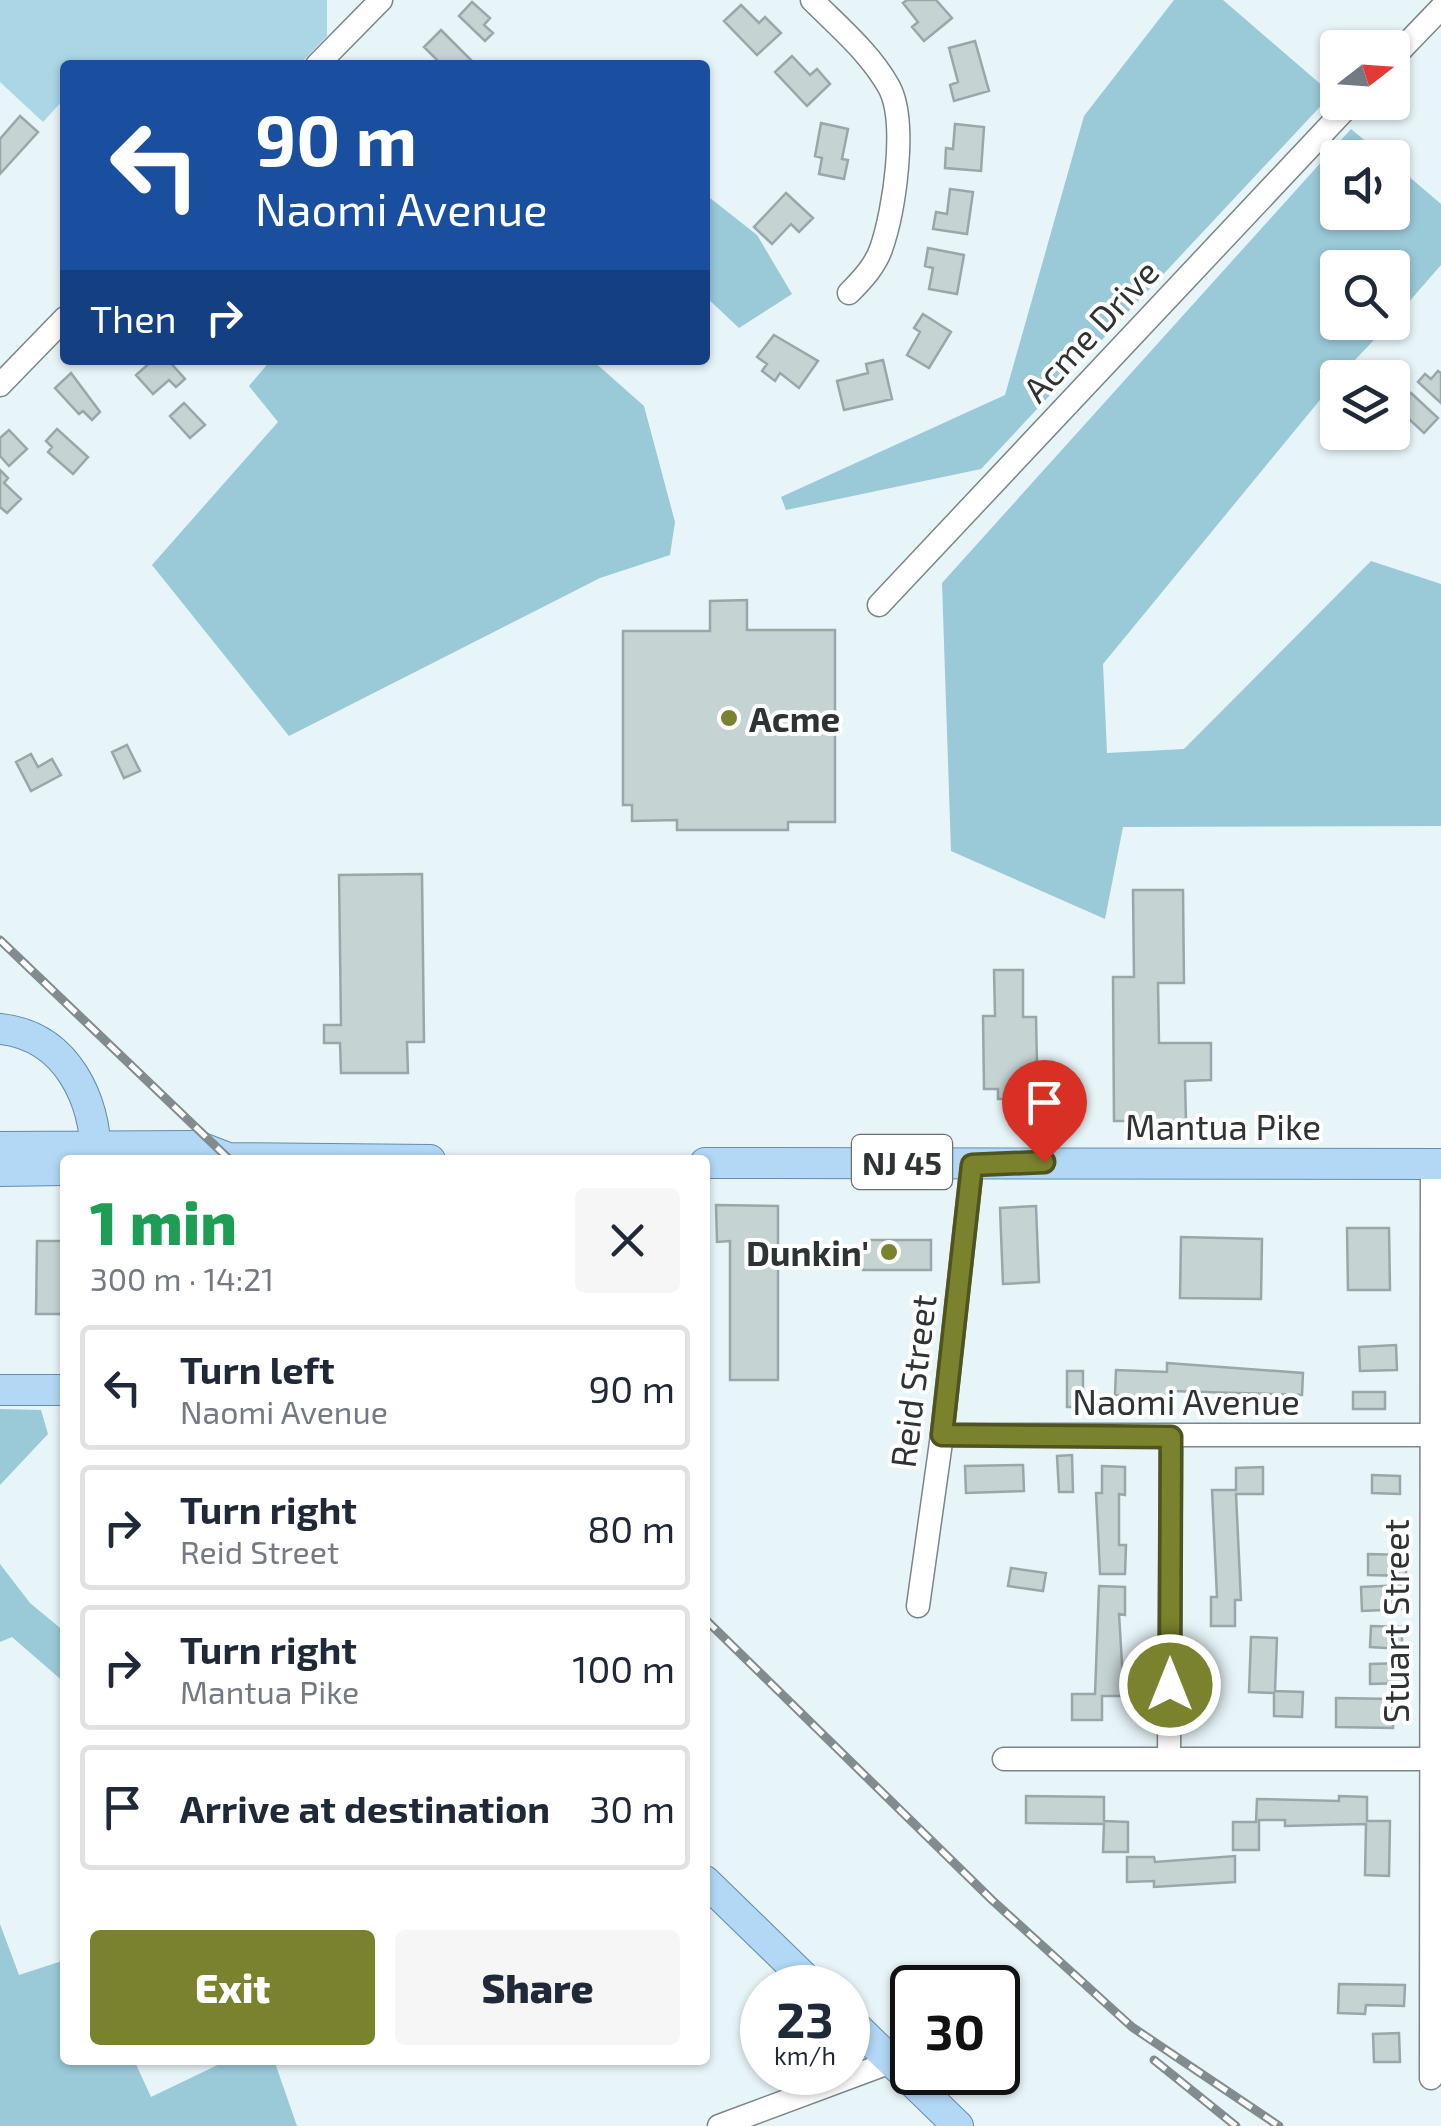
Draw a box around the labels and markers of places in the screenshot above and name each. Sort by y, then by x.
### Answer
place label: Acme [749,697,840,739]
marker: Acme [718,707,740,729]
pin [1002,1060,1087,1163]
place label: Dunkin' [746,1231,869,1273]
marker: Dunkin' [878,1241,900,1263]

